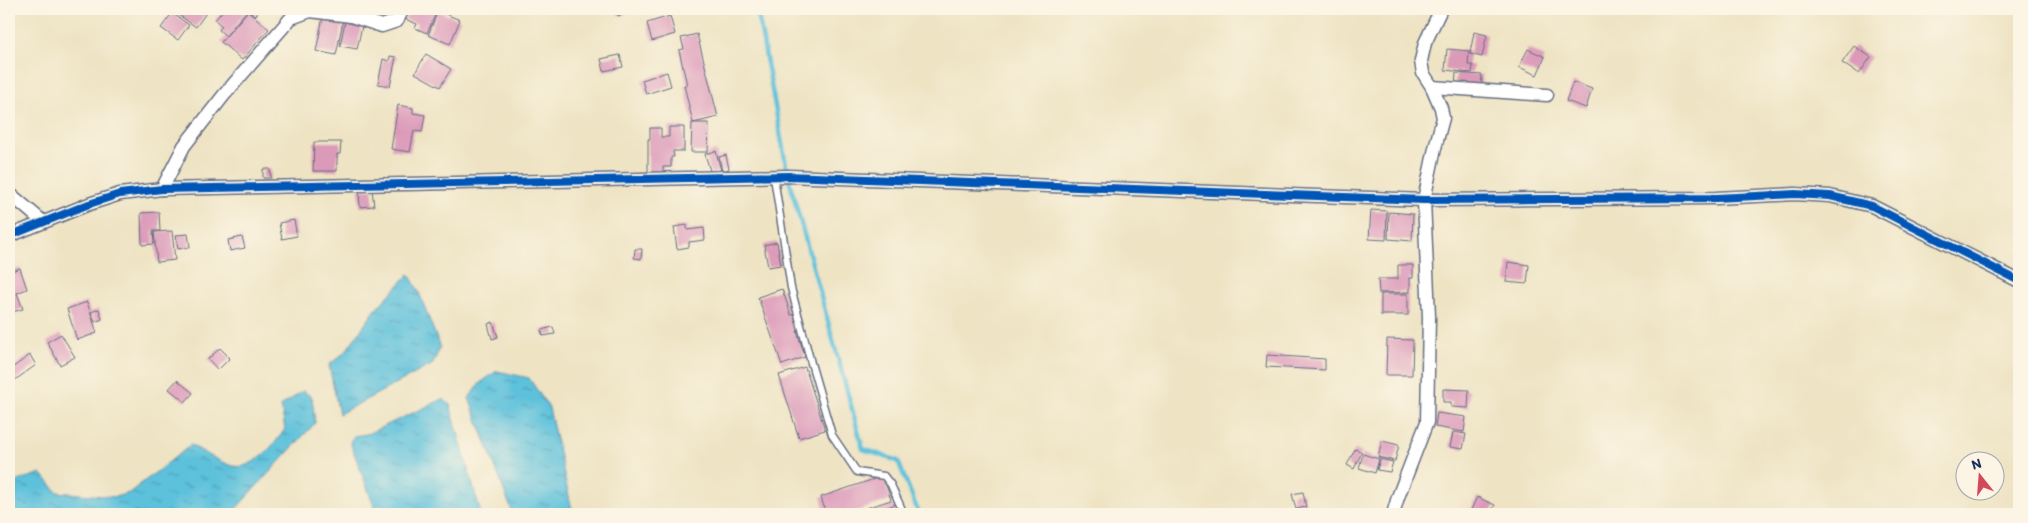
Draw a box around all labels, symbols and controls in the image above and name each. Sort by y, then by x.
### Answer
north arrow [1956,450,2006,500]
text: N [1969,455,1983,474]

